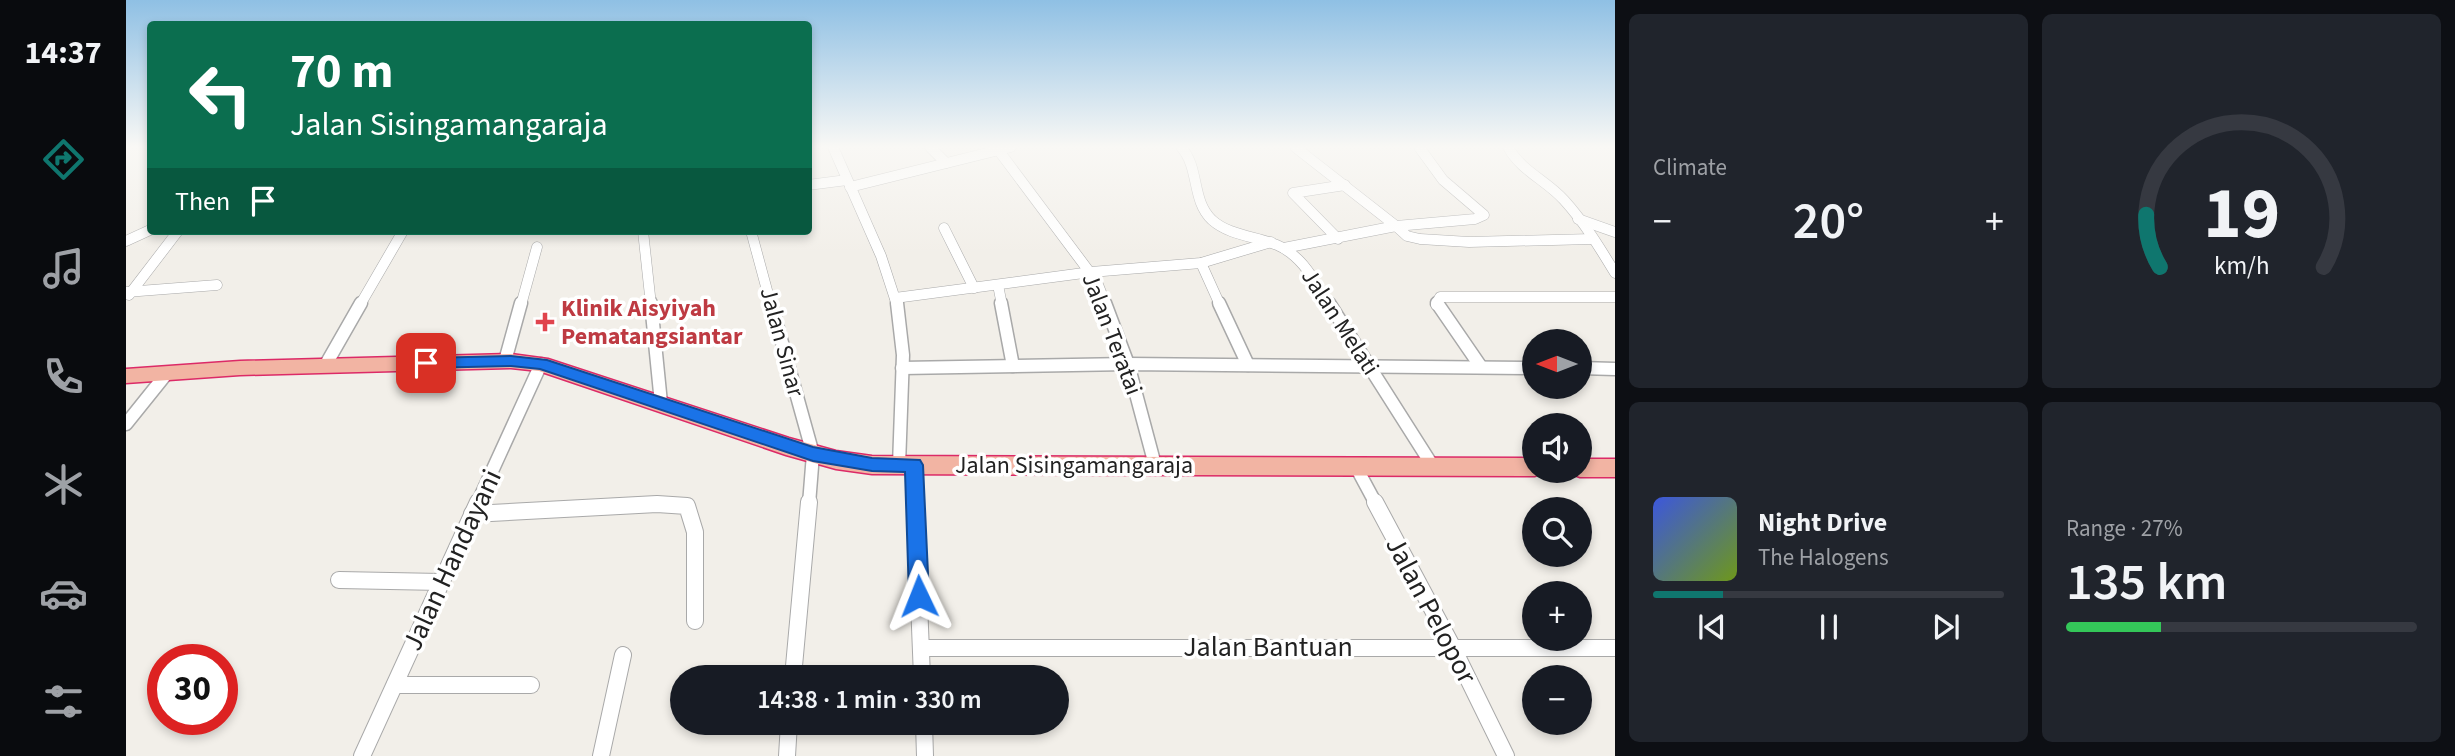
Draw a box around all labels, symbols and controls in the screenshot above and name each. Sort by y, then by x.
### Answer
text: 14:37 [24,30,102,76]
text: 70 m [290,37,394,107]
icon: left [175,49,266,140]
text: Jalan Sisingamangaraja [290,102,608,148]
icon: directions [39,135,88,184]
text: Climate [1653,151,1727,184]
text: 19 [2203,162,2280,266]
icon: arrive [244,182,282,220]
text: Then [175,183,230,220]
text: 20° [1793,185,1864,259]
text: − [1653,195,1672,249]
text: + [1985,195,2004,249]
icon: music [39,244,88,293]
text: km/h [2214,248,2269,284]
street label: Jalan Melati [1292,262,1388,382]
street label: Jalan Teratai [1073,268,1151,400]
street label: Jalan Sinar [751,283,814,401]
place label: Klinik Aisyiyah Pematangsiantar [561,291,743,354]
marker: Klinik Aisyiyah Pematangsiantar [535,312,555,332]
north arrow [1522,329,1592,399]
map controls [1522,329,1592,735]
pin [396,333,456,393]
icon: arrive [407,344,445,382]
icon: phone [39,352,88,401]
button: sound [1522,413,1592,483]
street label: Jalan Sisingamangaraja [955,448,1193,483]
icon: climate [39,460,88,509]
street label: Jalan Handayani [392,463,512,657]
button: search [1522,497,1592,567]
text: Night Drive [1758,504,1887,541]
text: Range · 27% [2066,512,2183,545]
street label: Jalan Pelopor [1375,529,1487,691]
text: The Halogens [1758,541,1889,574]
text: 135 km [2066,546,2227,620]
position arrow [882,559,956,633]
icon: car [39,569,88,618]
button: + [1522,581,1592,651]
icon: previous [1693,608,1731,646]
icon: pause [1810,608,1848,646]
icon: next [1927,608,1965,646]
street label: Jalan Bantuan [1183,627,1353,667]
speed limit sign: 30 [147,644,238,735]
button: − [1522,665,1592,735]
icon: filters [39,677,88,726]
text: 14:38 · 1 min · 330 m [757,681,982,718]

